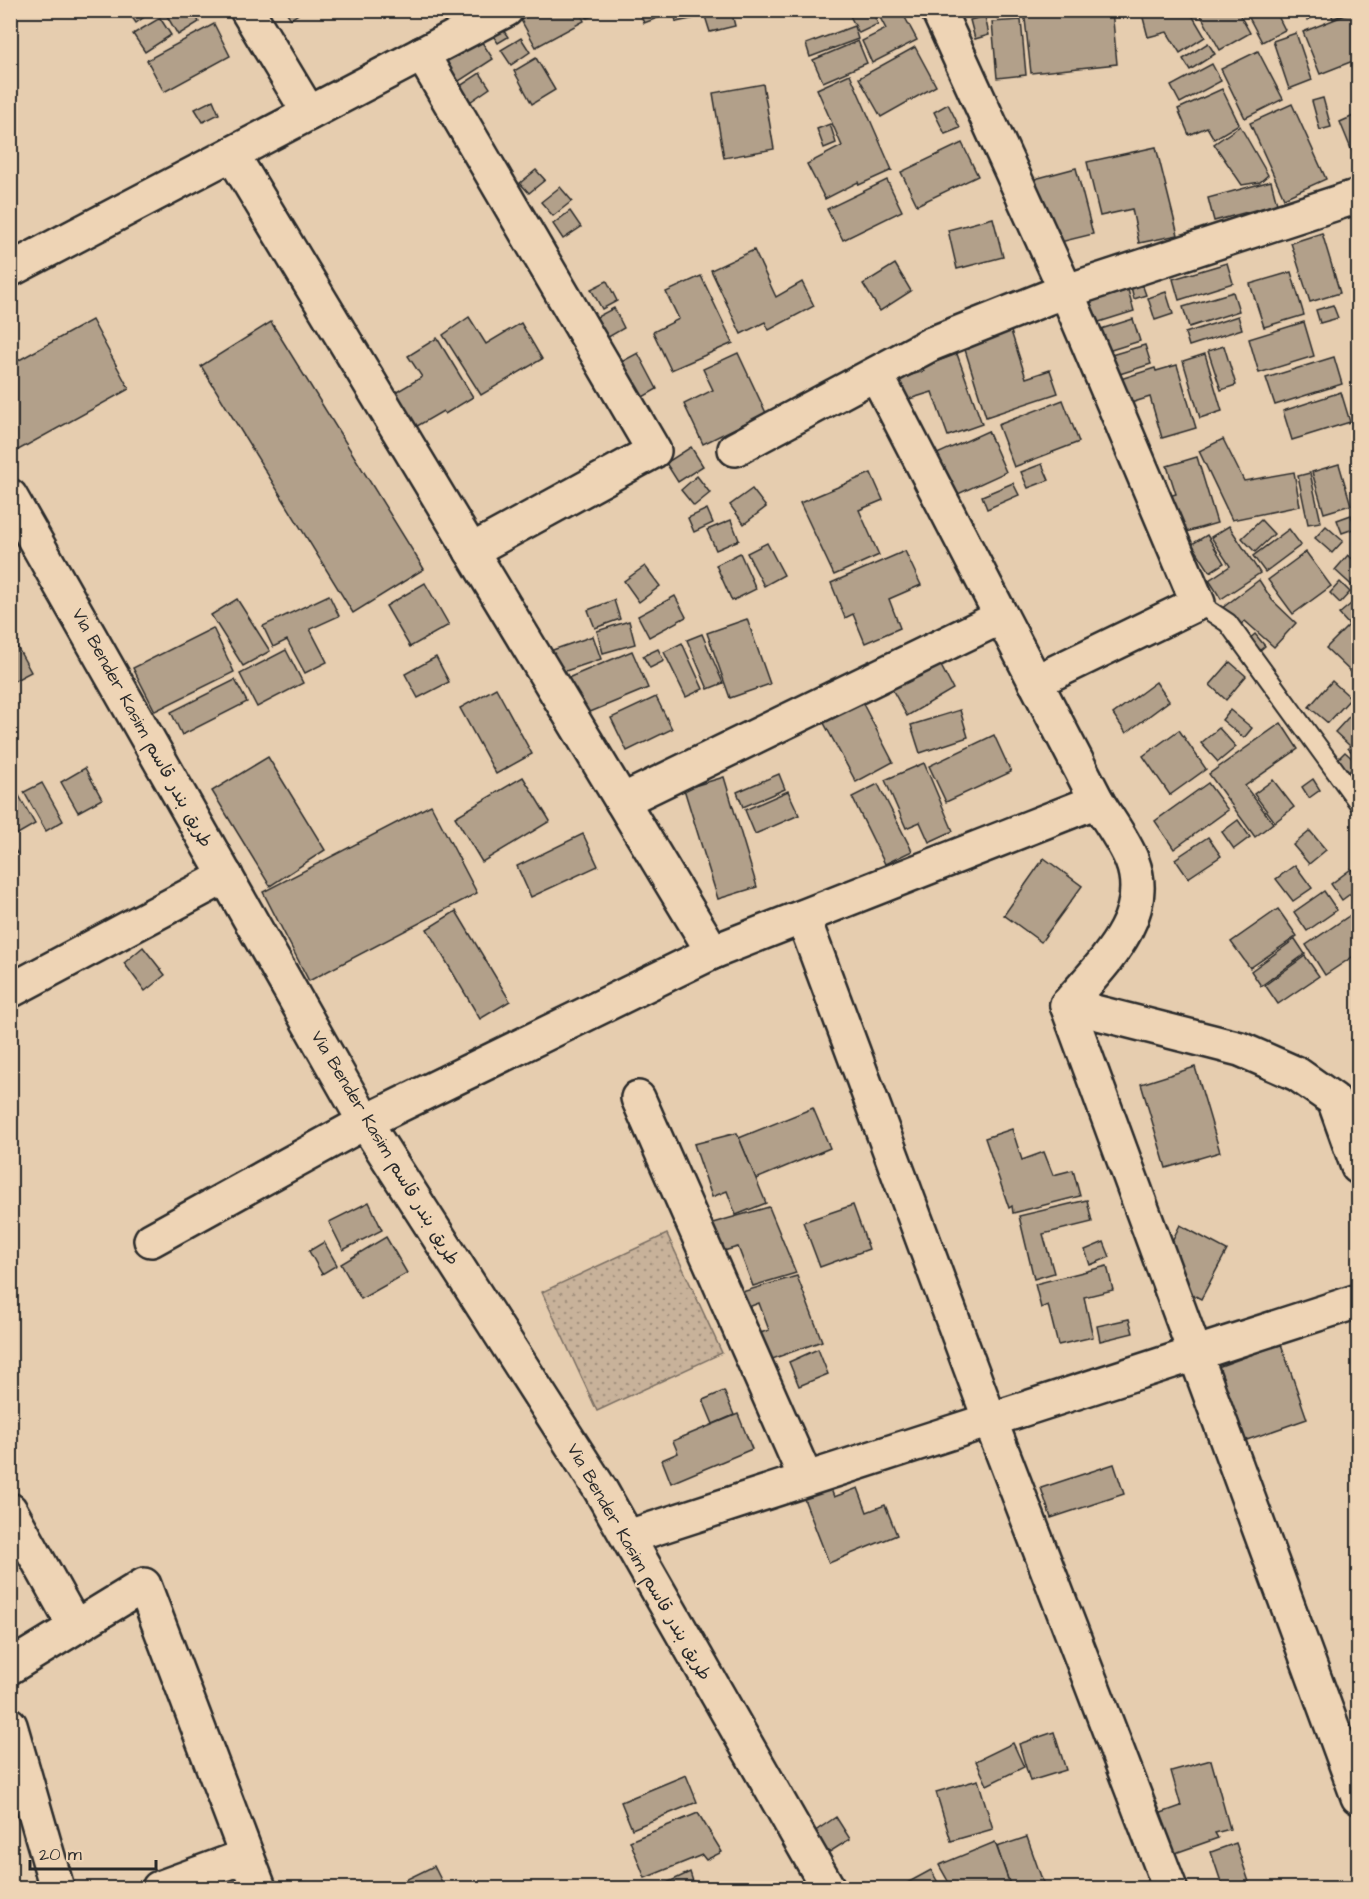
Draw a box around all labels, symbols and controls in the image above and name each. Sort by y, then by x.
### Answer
street label: Via Bender Kasim طريق بندر قاسم [65,604,218,853]
street label: Via Bender Kasim طريق بندر قاسم [304,1026,465,1271]
street label: Via Bender Kasim طريق بندر قاسم [560,1439,717,1686]
scale bar [30,1833,156,1871]
text: 20 m [39,1842,82,1867]

